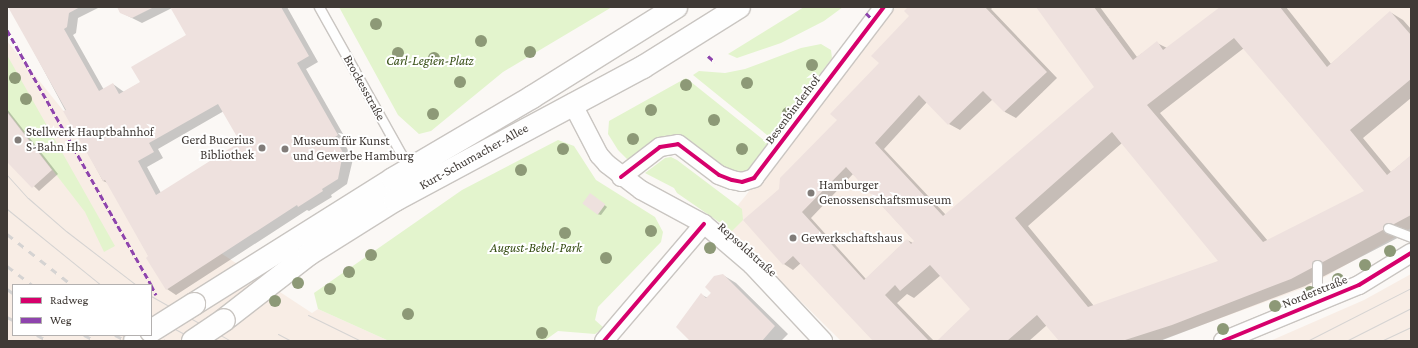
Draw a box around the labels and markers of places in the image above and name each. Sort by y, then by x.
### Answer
place label: Stellwerk Hauptbahnhof S-Bahn Hhs [26,125,154,156]
place label: Gerd Bucerius Bibliothek [181,133,254,164]
place label: Museum für Kunst und Gewerbe Hamburg [293,134,414,165]
marker: Stellwerk Hauptbahnhof S-Bahn Hhs [13,135,23,145]
marker: Gerd Bucerius Bibliothek [257,143,267,153]
marker: Museum für Kunst und Gewerbe Hamburg [280,144,290,154]
place label: Hamburger Genossenschaftsmuseum [819,178,951,209]
marker: Hamburger Genossenschaftsmuseum [806,188,816,198]
place label: Gewerkschaftshaus [801,230,902,246]
marker: Gewerkschaftshaus [788,233,798,243]

